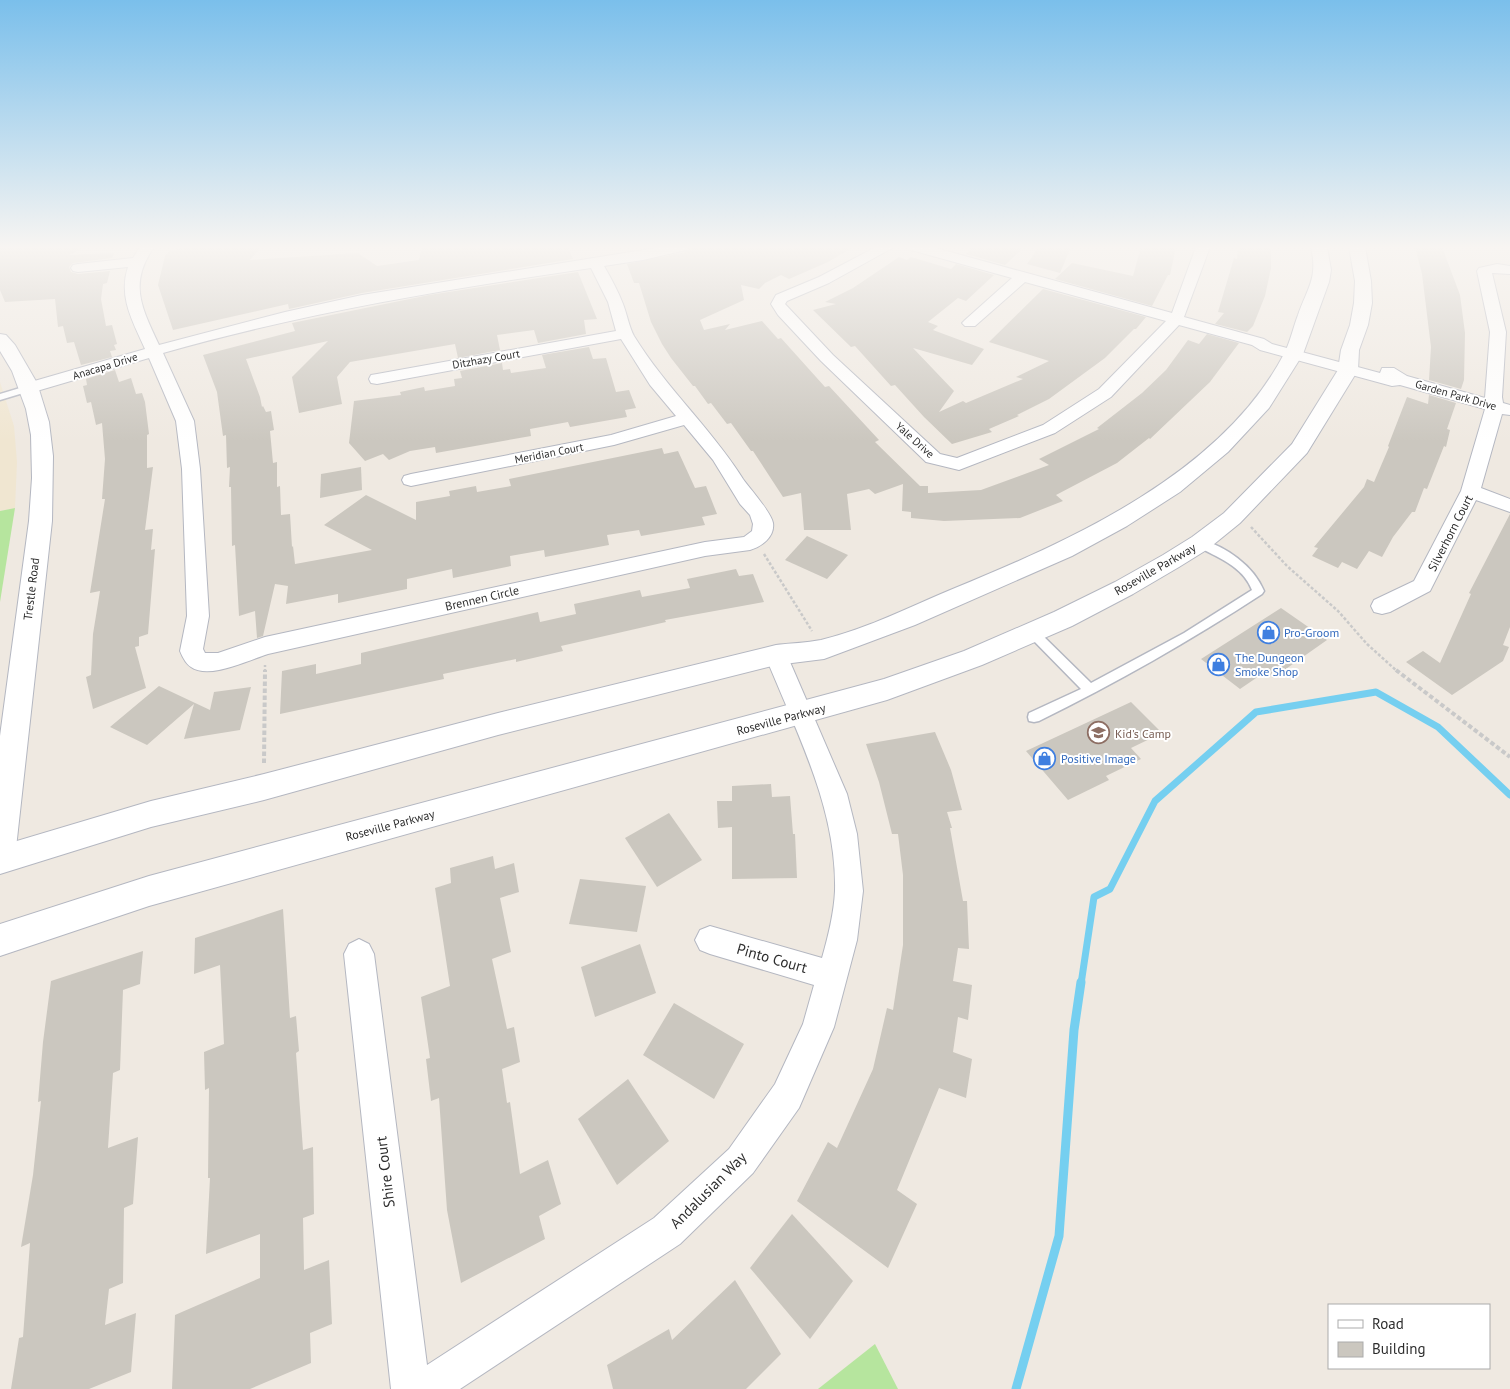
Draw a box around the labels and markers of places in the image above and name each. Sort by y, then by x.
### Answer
shop icon: Pro-Groom [1256,620,1280,644]
place label: Pro-Groom [1284,625,1339,640]
place label: The Dungeon Smoke Shop [1235,650,1304,679]
shop icon: The Dungeon Smoke Shop [1207,652,1231,676]
school or university icon: Kid's Camp [1087,721,1111,745]
place label: Kid's Camp [1115,726,1171,741]
shop icon: Positive Image [1033,746,1057,770]
place label: Positive Image [1061,751,1136,766]

